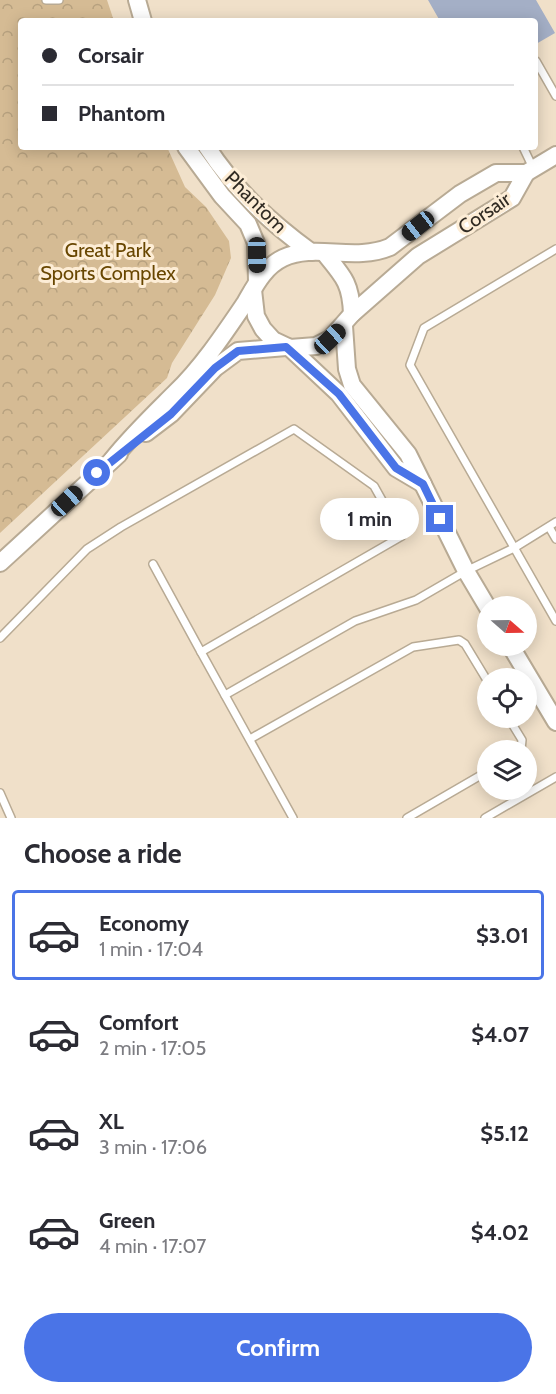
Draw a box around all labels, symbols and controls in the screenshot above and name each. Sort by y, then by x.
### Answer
text: Corsair [78,42,144,69]
text: Phantom [78,100,165,127]
street label: Phantom [220,166,292,238]
street label: Corsair [453,187,515,239]
car [398,208,438,244]
car [248,237,266,273]
park label: Great Park Sports Complex [40,238,176,285]
car [311,320,349,358]
route start [83,459,110,486]
car [48,482,86,520]
callout: 1 min [320,498,419,540]
route end [426,505,453,532]
text: 1 min [347,507,392,531]
north arrow [477,596,537,656]
map controls [477,596,537,800]
button: locate [477,668,537,728]
button: layers [477,740,537,800]
text: Choose a ride [24,837,182,870]
icon: car [27,908,81,962]
text: Economy [99,910,189,937]
text: $3.01 [476,922,529,949]
text: 1 min · 17:04 [99,937,203,961]
icon: car [27,1007,81,1061]
text: Comfort [99,1009,178,1036]
text: $4.07 [471,1021,529,1048]
text: 2 min · 17:05 [99,1036,206,1060]
icon: car [27,1106,81,1160]
text: XL [99,1108,124,1135]
text: $5.12 [480,1120,529,1147]
text: 3 min · 17:06 [99,1135,207,1159]
icon: car [27,1205,81,1259]
text: Green [99,1207,155,1234]
text: $4.02 [471,1219,529,1246]
text: 4 min · 17:07 [99,1234,206,1258]
button: Confirm [24,1313,532,1382]

